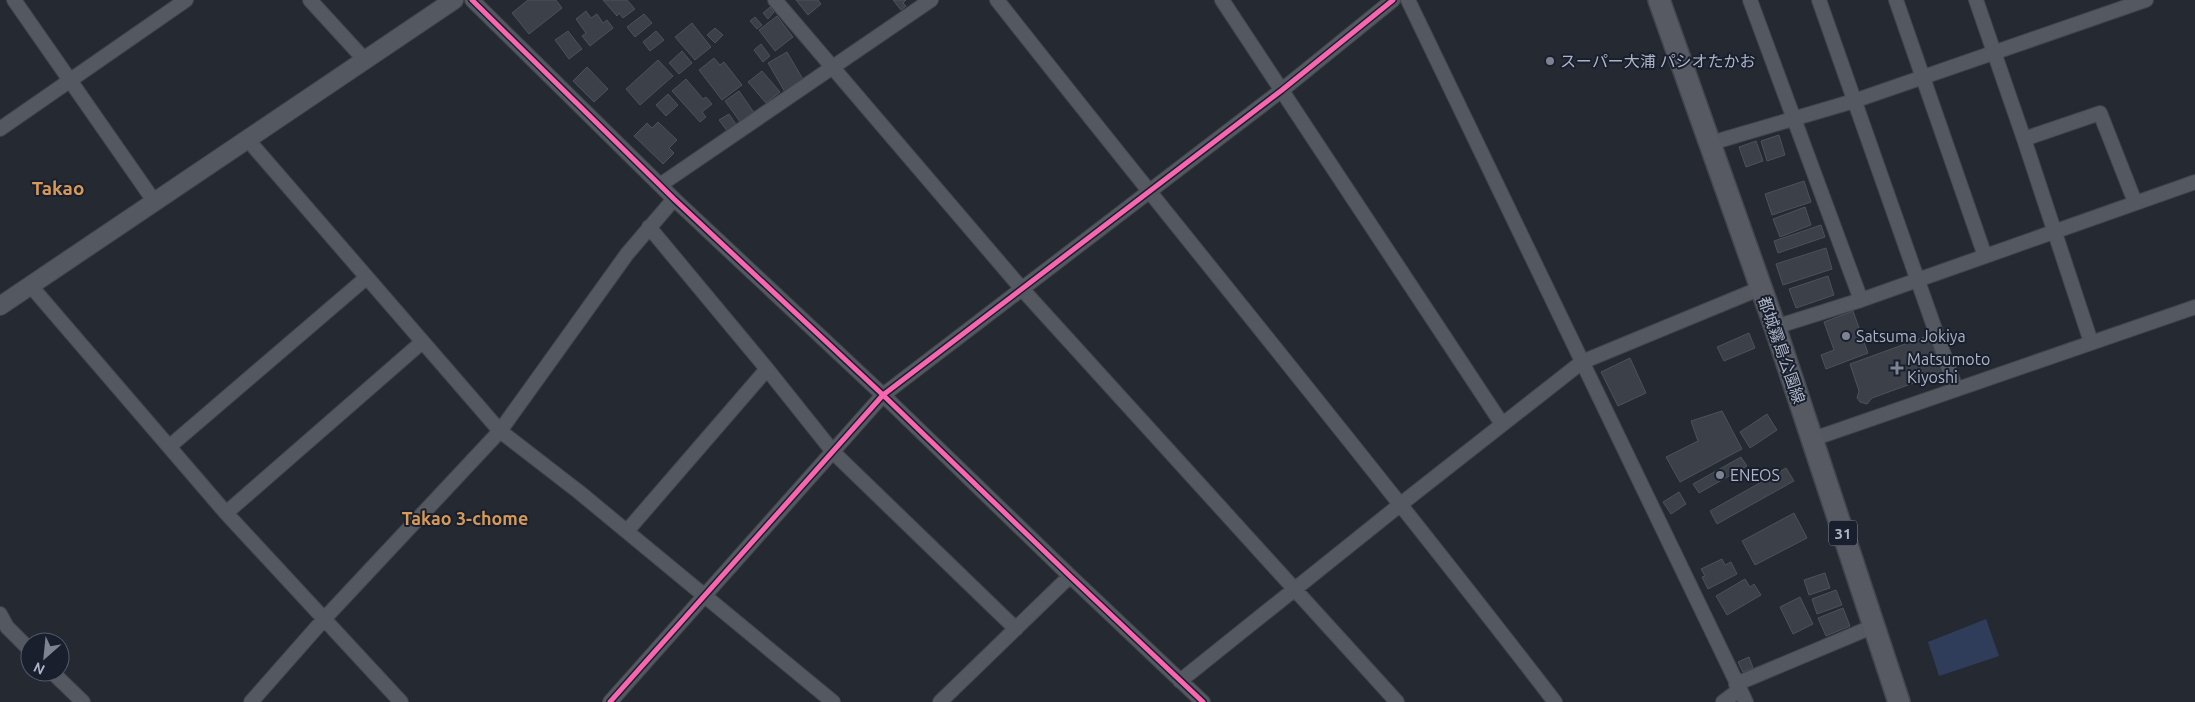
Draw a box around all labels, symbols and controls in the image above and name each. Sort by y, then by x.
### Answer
place label: スーパー大浦 パシオたかお [1560,52,1756,70]
marker: スーパー大浦 パシオたかお [1544,55,1556,67]
district label: Takao [32,177,84,199]
street label: 都城霧島公園線 [1755,294,1809,406]
place label: Satsuma Jokiya [1856,327,1966,345]
marker: Satsuma Jokiya [1840,330,1852,342]
place label: Matsumoto Kiyoshi [1907,350,1990,386]
marker: Matsumoto Kiyoshi [1891,362,1903,374]
place label: ENEOS [1730,466,1780,484]
marker: ENEOS [1714,469,1726,481]
district label: Takao 3-chome [402,508,528,528]
road number: 31 [1829,520,1857,546]
north arrow [20,632,70,682]
text: N [31,659,47,678]

